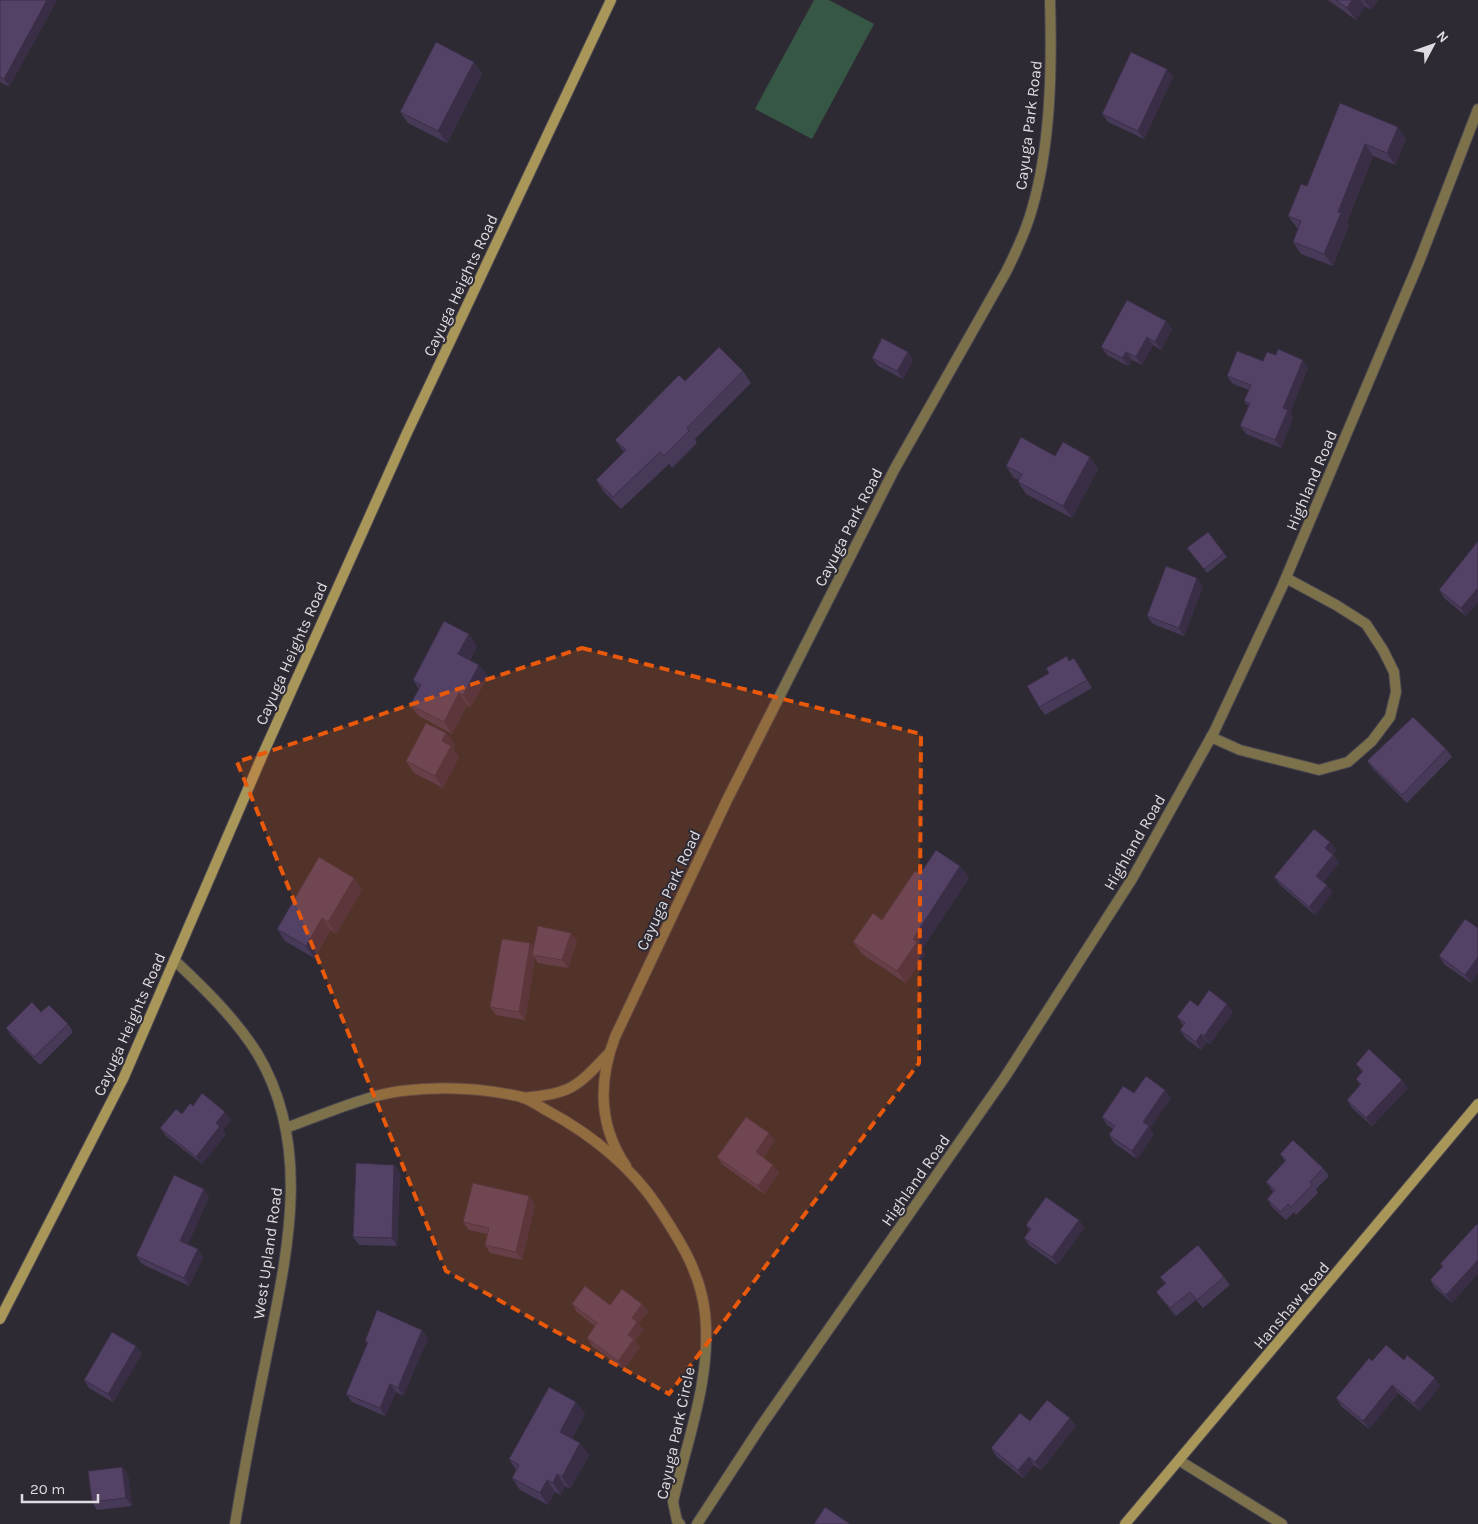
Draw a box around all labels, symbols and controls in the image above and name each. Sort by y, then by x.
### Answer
north arrow [1408,20,1458,70]
text: N [1433,27,1452,46]
street label: Cayuga Park Road [1011,59,1046,191]
street label: Cayuga Heights Road [419,211,502,359]
street label: Highland Road [1282,427,1341,533]
street label: Cayuga Park Road [810,465,887,590]
street label: Cayuga Heights Road [251,579,332,728]
street label: Highland Road [1099,791,1169,893]
street label: Cayuga Park Road [632,827,705,953]
street label: Cayuga Heights Road [89,950,170,1099]
street label: Highland Road [877,1131,954,1230]
street label: West Upland Road [249,1186,286,1320]
street label: Hanshaw Road [1249,1258,1333,1353]
street label: Cayuga Park Circle [652,1365,699,1501]
scale bar [22,1472,99,1504]
text: 20 m [30,1480,65,1498]

